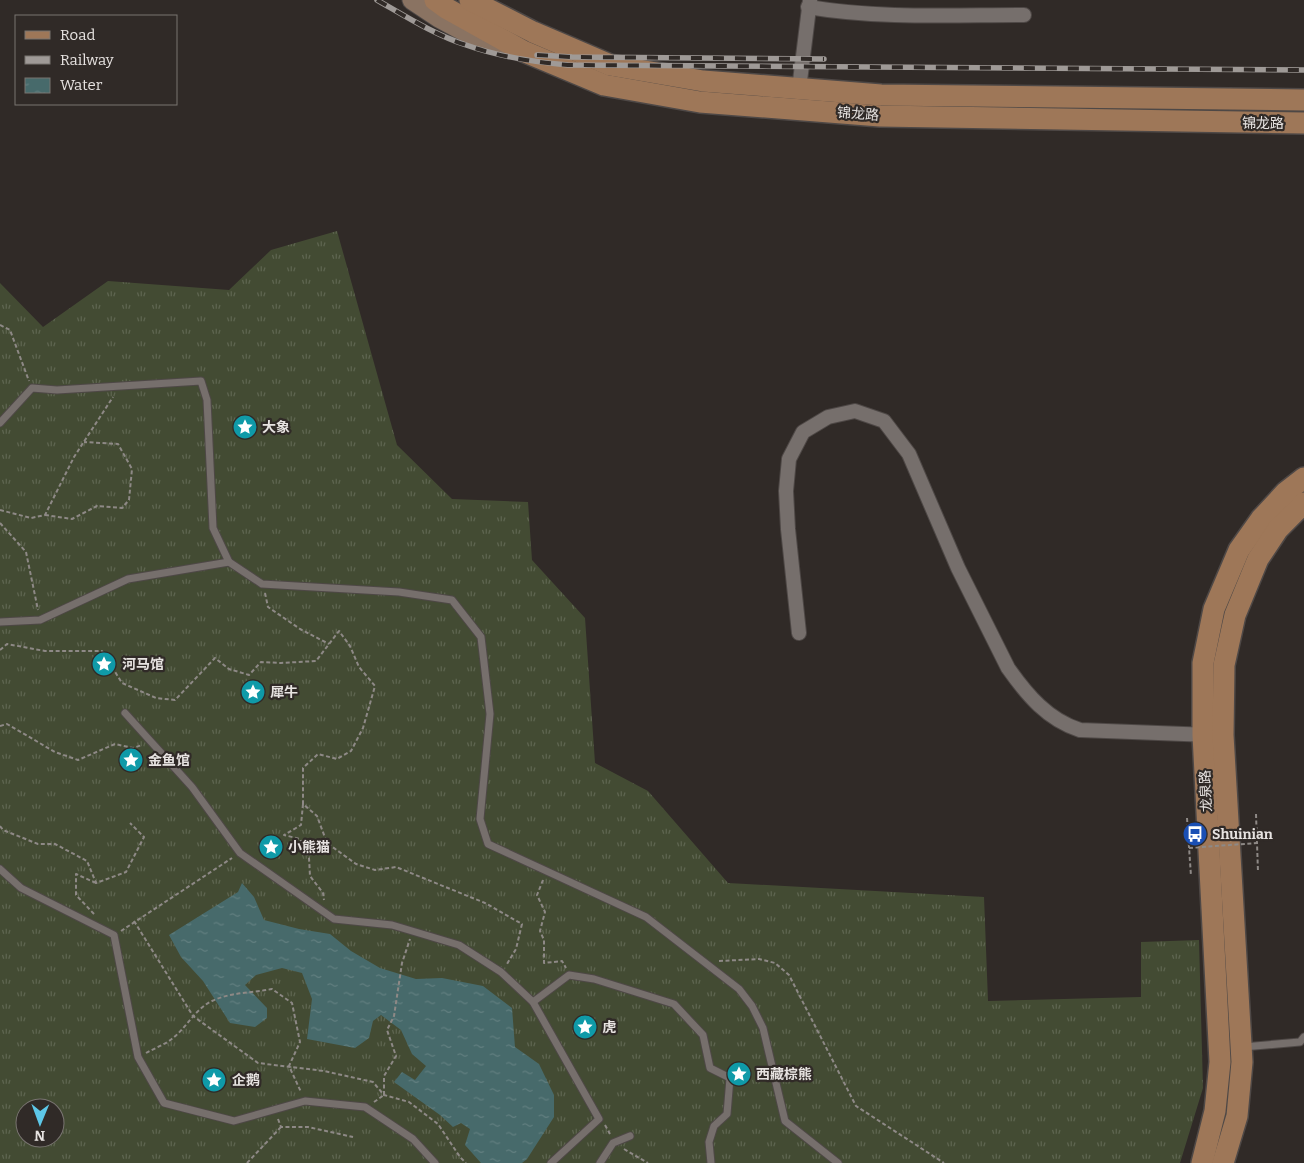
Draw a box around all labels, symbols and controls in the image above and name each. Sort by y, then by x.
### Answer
legend [15,15,178,105]
text: Road [60,26,95,44]
text: Railway [60,51,114,69]
text: Water [60,76,103,94]
street label: 锦龙路 [836,104,880,124]
street label: 锦龙路 [1242,115,1284,132]
place icon: 大象 [232,414,258,440]
place label: 大象 [262,419,290,436]
place icon: 河马馆 [91,651,117,677]
place label: 河马馆 [122,656,164,673]
place icon: 犀牛 [240,679,266,705]
place label: 犀牛 [270,684,298,701]
place icon: 金鱼馆 [118,747,144,773]
place label: 金鱼馆 [148,752,190,769]
street label: 龙泉路 [1196,770,1216,812]
bus stop icon: Shuinian [1182,821,1208,847]
place label: Shuinian [1212,826,1273,843]
place icon: 小熊猫 [258,834,284,860]
place label: 小熊猫 [288,839,330,856]
place icon: 虎 [572,1014,598,1040]
place label: 虎 [602,1019,616,1036]
place icon: 西藏棕熊 [726,1061,752,1087]
place label: 西藏棕熊 [756,1066,812,1083]
place icon: 企鹅 [201,1067,227,1093]
place label: 企鹅 [232,1072,260,1089]
north arrow [15,1098,65,1148]
text: N [34,1127,45,1144]

